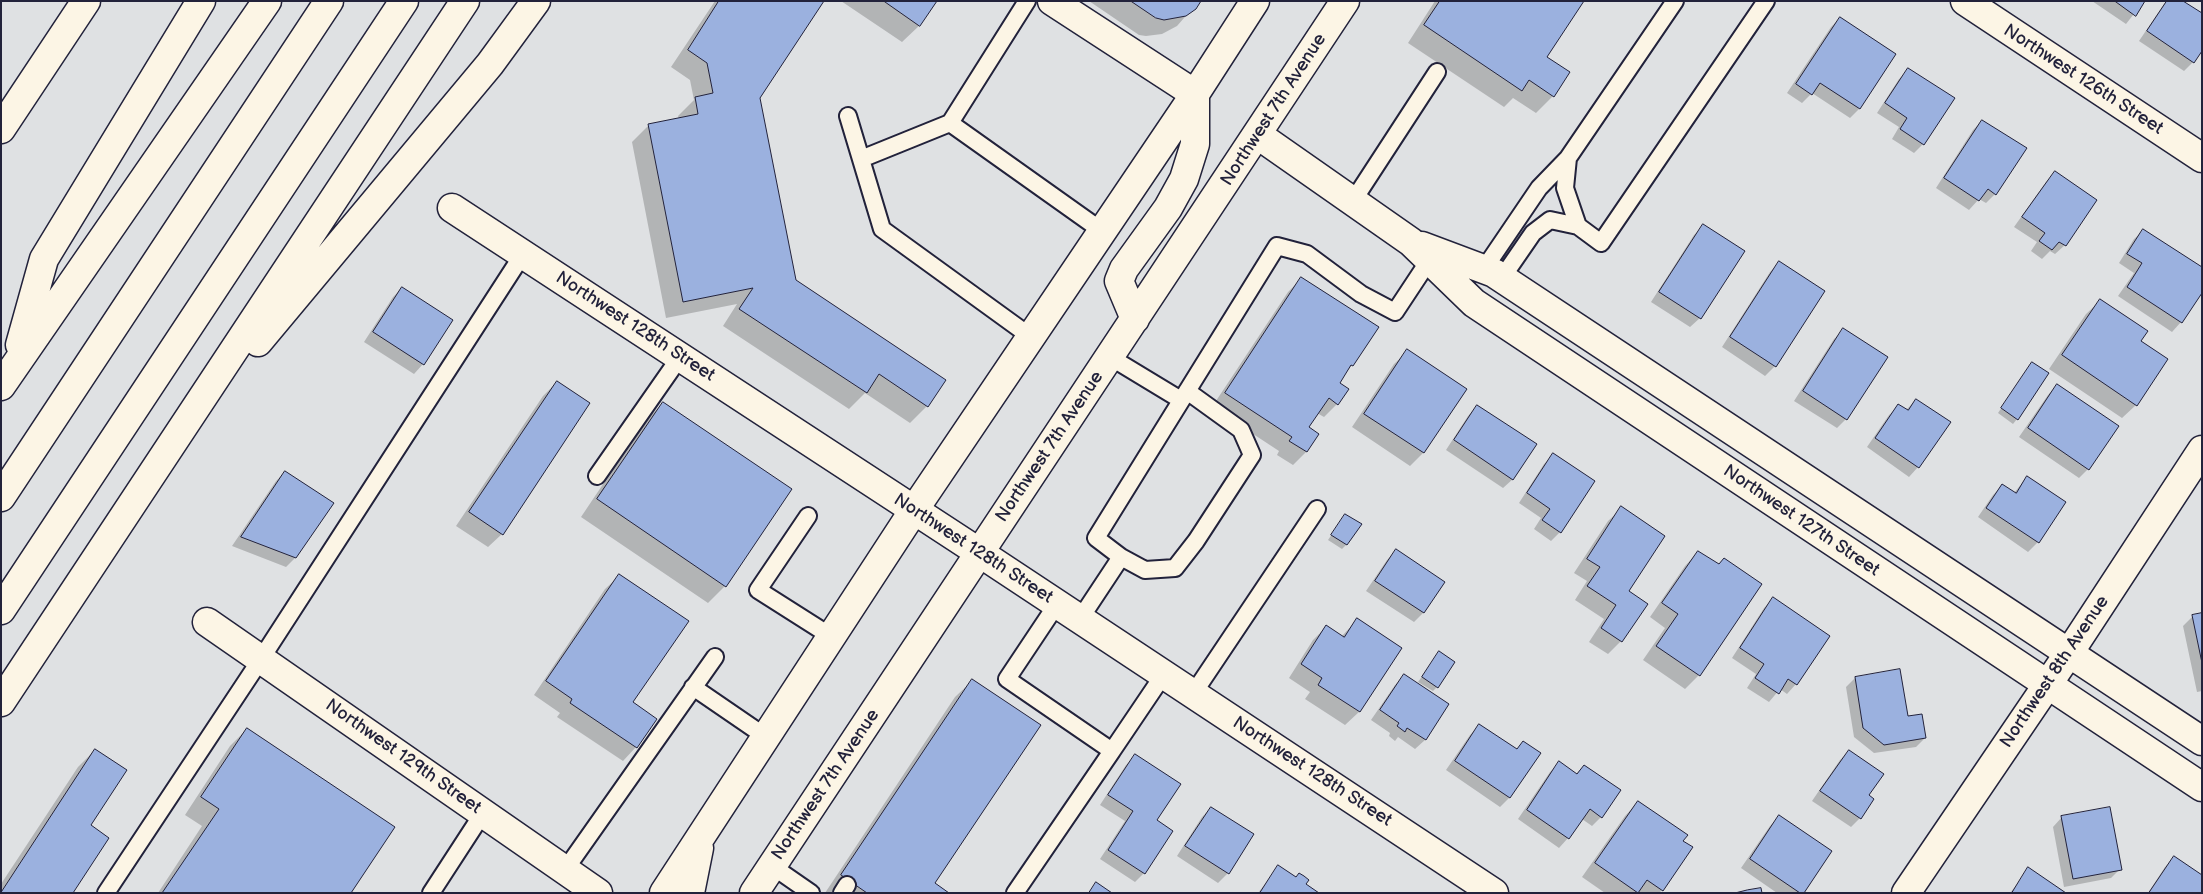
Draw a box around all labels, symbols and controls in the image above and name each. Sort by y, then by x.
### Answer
street label: Northwest 126th Street [1999,20,2167,140]
street label: Northwest 7th Avenue [1217,30,1331,190]
street label: Northwest 128th Street [551,267,719,387]
street label: Northwest 7th Avenue [991,367,1109,527]
street label: Northwest 127th Street [1719,461,1883,581]
street label: Northwest 128th Street [889,489,1057,609]
street label: Northwest 8th Avenue [1996,592,2114,752]
street label: Northwest 129th Street [321,695,485,819]
street label: Northwest 7th Avenue [767,705,885,865]
street label: Northwest 128th Street [1228,712,1396,832]

